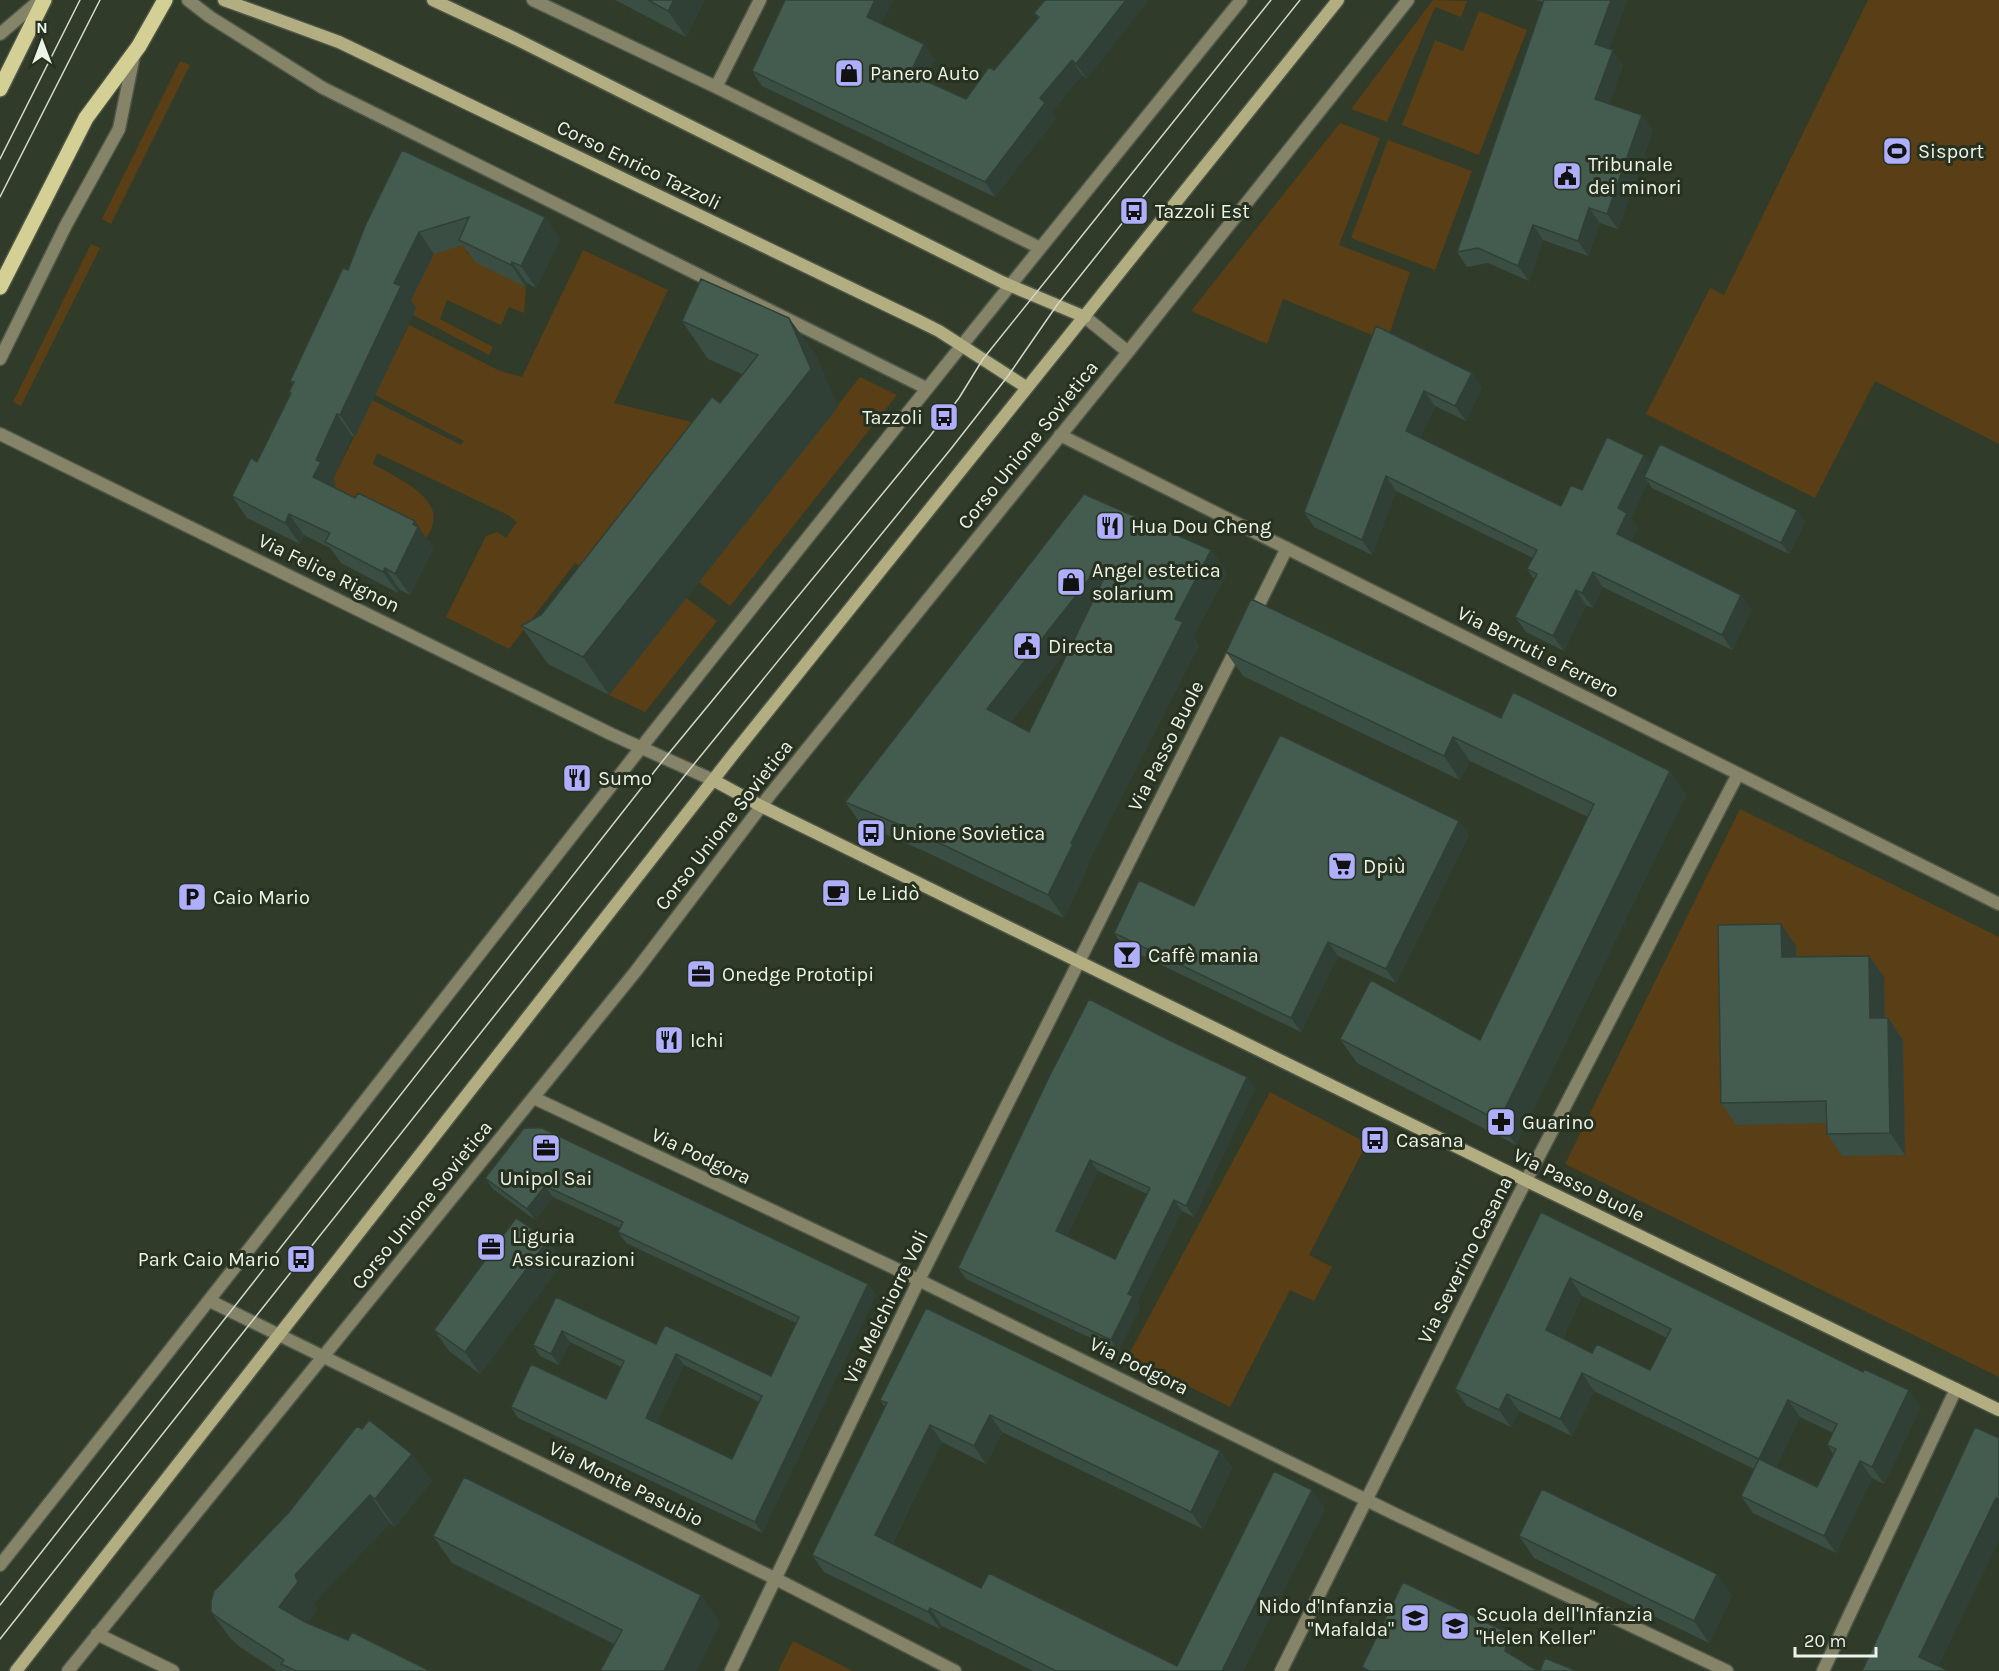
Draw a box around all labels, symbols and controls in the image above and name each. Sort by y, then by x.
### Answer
north arrow [12,12,72,72]
text: N [36,18,48,37]
shop icon: Panero Auto [833,57,865,89]
place label: Panero Auto [870,62,979,85]
street label: Corso Enrico Tazzoli [553,115,725,215]
sports icon: Sisport [1881,135,1913,167]
place label: Sisport [1918,140,1984,163]
place label: Tribunale dei minori [1588,153,1682,199]
public building icon: Tribunale dei minori [1551,160,1583,192]
bus stop icon: Tazzoli Est [1118,195,1150,227]
place label: Tazzoli Est [1155,200,1250,223]
street label: Corso Unione Sovietica [953,356,1103,534]
bus stop icon: Tazzoli [928,401,960,433]
place label: Tazzoli [862,406,923,429]
restaurant icon: Hua Dou Cheng [1094,510,1126,542]
place label: Hua Dou Cheng [1131,515,1271,538]
street label: Via Felice Rignon [254,529,404,617]
place label: Angel estetica solarium [1092,559,1221,605]
shop icon: Angel estetica solarium [1055,566,1087,598]
street label: Via Berruti e Ferrero [1453,601,1623,703]
public building icon: Directa [1011,630,1043,662]
place label: Directa [1048,635,1114,658]
street label: Via Passo Buole [1123,677,1209,815]
street label: Corso Unione Sovietica [650,735,798,915]
restaurant icon: Sumo [561,762,593,794]
place label: Sumo [598,767,652,790]
bus stop icon: Unione Sovietica [855,817,887,849]
place label: Unione Sovietica [892,822,1045,845]
supermarket icon: Dpiù [1326,850,1358,882]
place label: Dpiù [1363,855,1406,878]
cafe icon: Le Lidò [820,877,852,909]
parking icon: Caio Mario [176,881,208,913]
place label: Le Lidò [857,882,919,905]
place label: Caio Mario [213,886,310,909]
bar icon: Caffè mania [1111,939,1143,971]
place label: Caffè mania [1148,944,1259,967]
office icon: Onedge Prototipi [685,958,717,990]
place label: Onedge Prototipi [722,963,874,986]
restaurant icon: Ichi [653,1024,685,1056]
place label: Ichi [690,1029,724,1052]
pharmacy icon: Guarino [1485,1106,1517,1138]
place label: Guarino [1522,1111,1594,1134]
street label: Corso Unione Sovietica [347,1116,497,1294]
street label: Via Podgora [648,1123,754,1189]
bus stop icon: Casana [1359,1124,1391,1156]
place label: Casana [1396,1129,1464,1152]
office icon: Unipol Sai [530,1132,562,1164]
street label: Via Passo Buole [1510,1143,1648,1227]
place label: Unipol Sai [499,1167,593,1190]
street label: Via Severino Casana [1413,1173,1517,1347]
place label: Liguria Assicurazioni [512,1225,636,1271]
street label: Via Melchiorre Voli [839,1227,933,1387]
office icon: Liguria Assicurazioni [475,1231,507,1263]
bus stop icon: Park Caio Mario [285,1243,317,1275]
place label: Park Caio Mario [138,1248,280,1271]
street label: Via Podgora [1086,1332,1192,1400]
street label: Via Monte Pasubio [545,1437,707,1531]
place label: Nido d'Infanzia "Mafalda" [1258,1595,1394,1641]
school or university icon: Nido d'Infanzia "Mafalda" [1399,1602,1431,1634]
place label: Scuola dell'Infanzia "Helen Keller" [1476,1603,1653,1649]
school or university icon: Scuola dell'Infanzia "Helen Keller" [1439,1610,1471,1642]
scale bar [1795,1620,1876,1658]
text: 20 m [1804,1630,1846,1652]

